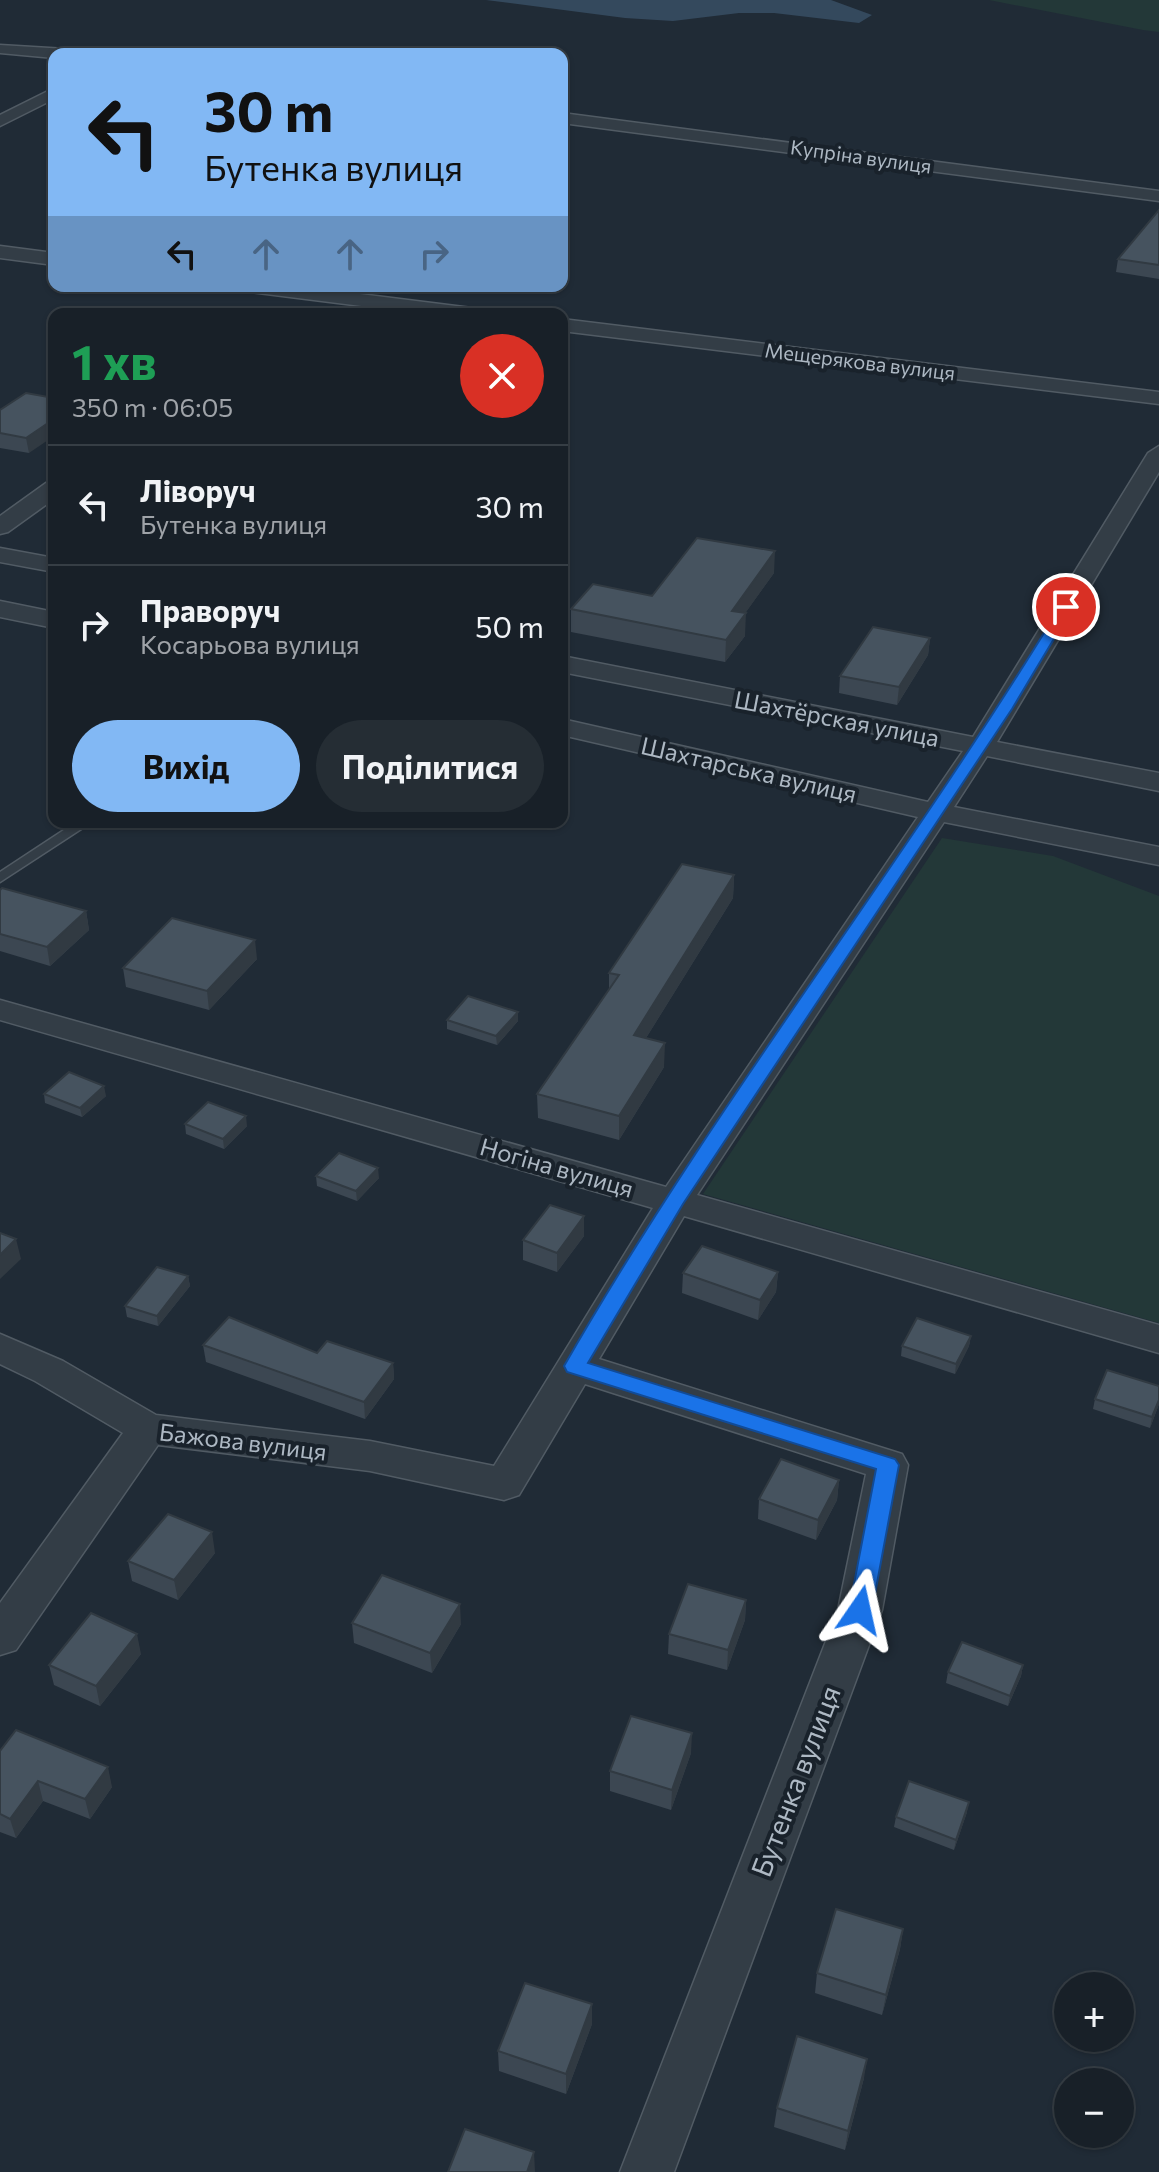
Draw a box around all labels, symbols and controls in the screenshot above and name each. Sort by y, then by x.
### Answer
text: 30 m [204,75,333,144]
icon: left [72,80,176,184]
street label: Купріна вулиця [789,134,933,178]
text: Бутенка вулиця [204,144,463,188]
icon: left [160,232,204,276]
icon: ahead [244,232,288,276]
icon: ahead [328,232,372,276]
icon: right [412,232,456,276]
text: 1 хв [72,331,156,390]
button: close [460,334,544,418]
street label: Мещерякова вулиця [763,337,957,385]
text: 350 m · 06:05 [72,391,233,422]
text: Ліворуч [140,471,256,508]
icon: left [72,483,116,527]
text: 30 m [475,487,544,524]
text: Бутенка вулиця [140,508,327,539]
pin [1032,573,1100,641]
icon: arrive [1044,585,1088,629]
text: Праворуч [140,591,280,628]
icon: right [72,603,116,647]
text: 50 m [475,607,544,644]
text: Косарьова вулиця [140,628,360,659]
street label: Шахтёрская улица [732,684,942,752]
button: Вихід [72,720,300,812]
button: Поділитися [316,720,544,812]
street label: Шахтарська вулиця [638,730,860,808]
street label: Ногіна вулиця [477,1131,637,1203]
street label: Бажова вулиця [158,1416,328,1466]
position arrow [818,1568,902,1652]
street label: Бутенка вулиця [743,1681,847,1881]
map controls [1054,1972,1134,2148]
button: + [1054,1972,1134,2052]
button: − [1054,2068,1134,2148]

